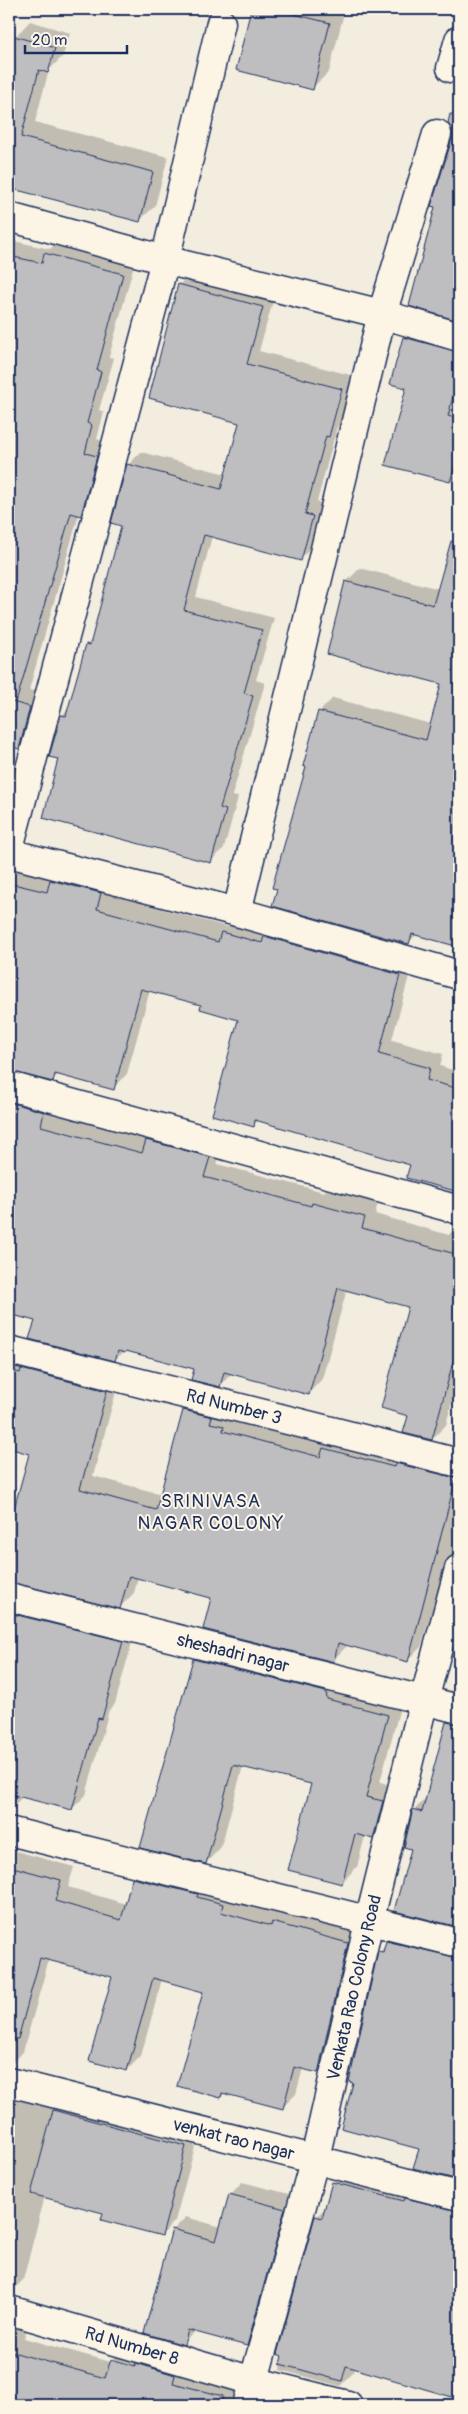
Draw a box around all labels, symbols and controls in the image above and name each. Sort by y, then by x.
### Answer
scale bar [25,22,128,54]
text: 20 m [32,31,67,50]
street label: Rd Number 3 [184,1384,284,1430]
district label: SRINIVASA NAGAR COLONY [138,1489,284,1535]
street label: sheshadri nagar [174,1628,292,1678]
street label: Venkata Rao Colony Road [322,1892,387,2083]
street label: venkat rao nagar [170,2113,297,2166]
street label: Rd Number 8 [82,2322,182,2371]

